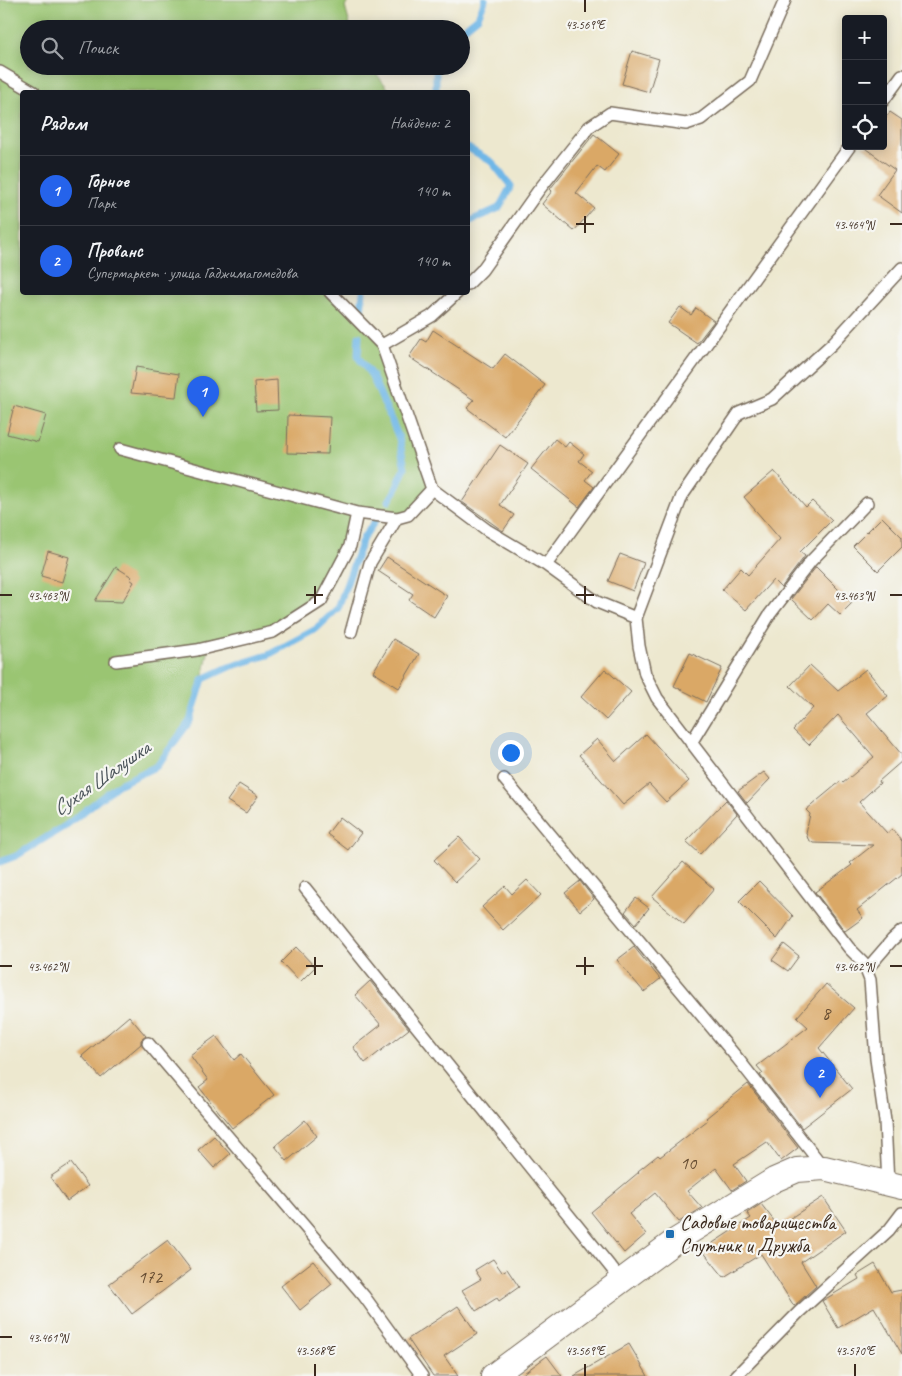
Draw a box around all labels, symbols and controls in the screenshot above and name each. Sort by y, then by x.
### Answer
map controls [842,15,887,150]
button: + [842,15,887,60]
text: 43.569°E [565,17,606,33]
search box [20,20,470,75]
icon: search [38,34,66,62]
text: Поиск [78,36,118,60]
button: − [842,60,887,105]
button: locate [842,105,887,150]
text: Рядом [40,110,87,136]
text: Найдено: 2 [390,113,450,133]
text: Горное [87,169,129,193]
text: 1 [52,181,60,201]
text: 140 m [416,181,450,201]
text: Парк [87,193,116,213]
text: 43.464°N [834,217,876,233]
text: Прованс [87,239,143,263]
text: 2 [52,251,60,271]
text: 140 m [416,251,450,271]
text: Супермаркет · улица Гаджимагомедова [87,263,297,283]
pin: 1 [187,376,219,417]
text: 43.463°N [28,588,70,604]
text: 43.463°N [834,588,876,604]
water label: Сухая Шалушка [47,733,157,821]
your location [498,740,524,766]
text: 43.462°N [28,959,70,975]
text: 43.462°N [834,959,876,975]
house number: 8 [822,1002,832,1024]
pin: 2 [804,1057,836,1098]
house number: 10 [680,1152,698,1174]
place label: Садовые товарищества Спутник и Дружба [680,1210,837,1258]
marker: Садовые товарищества Спутник и Дружба [664,1228,676,1240]
house number: 172 [138,1266,164,1288]
text: 43.461°N [28,1330,70,1346]
text: 43.568°E [295,1343,336,1359]
text: 43.569°E [565,1343,606,1359]
text: 43.570°E [835,1343,876,1359]

